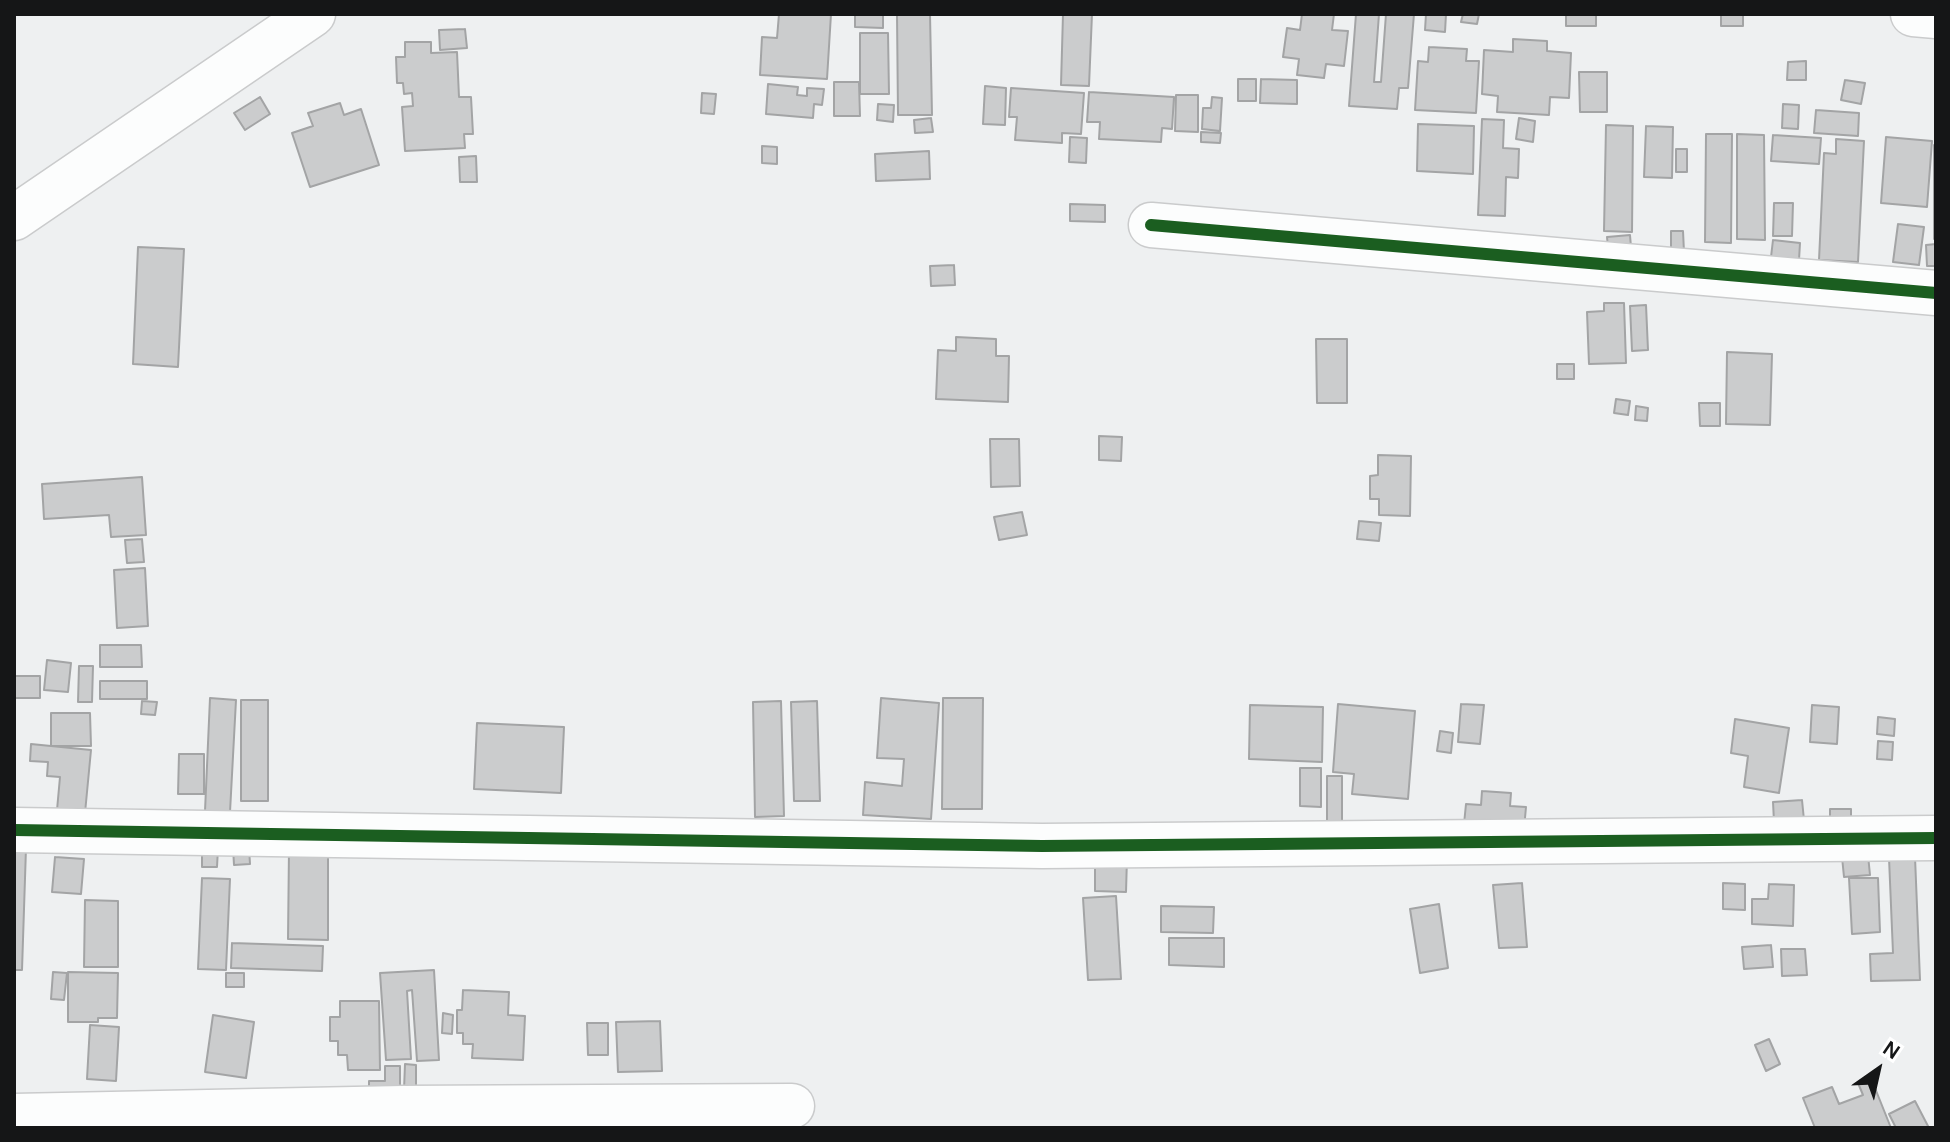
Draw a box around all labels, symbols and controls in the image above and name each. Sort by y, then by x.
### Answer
north arrow [1838,1030,1918,1110]
text: N [1878,1035,1905,1065]

